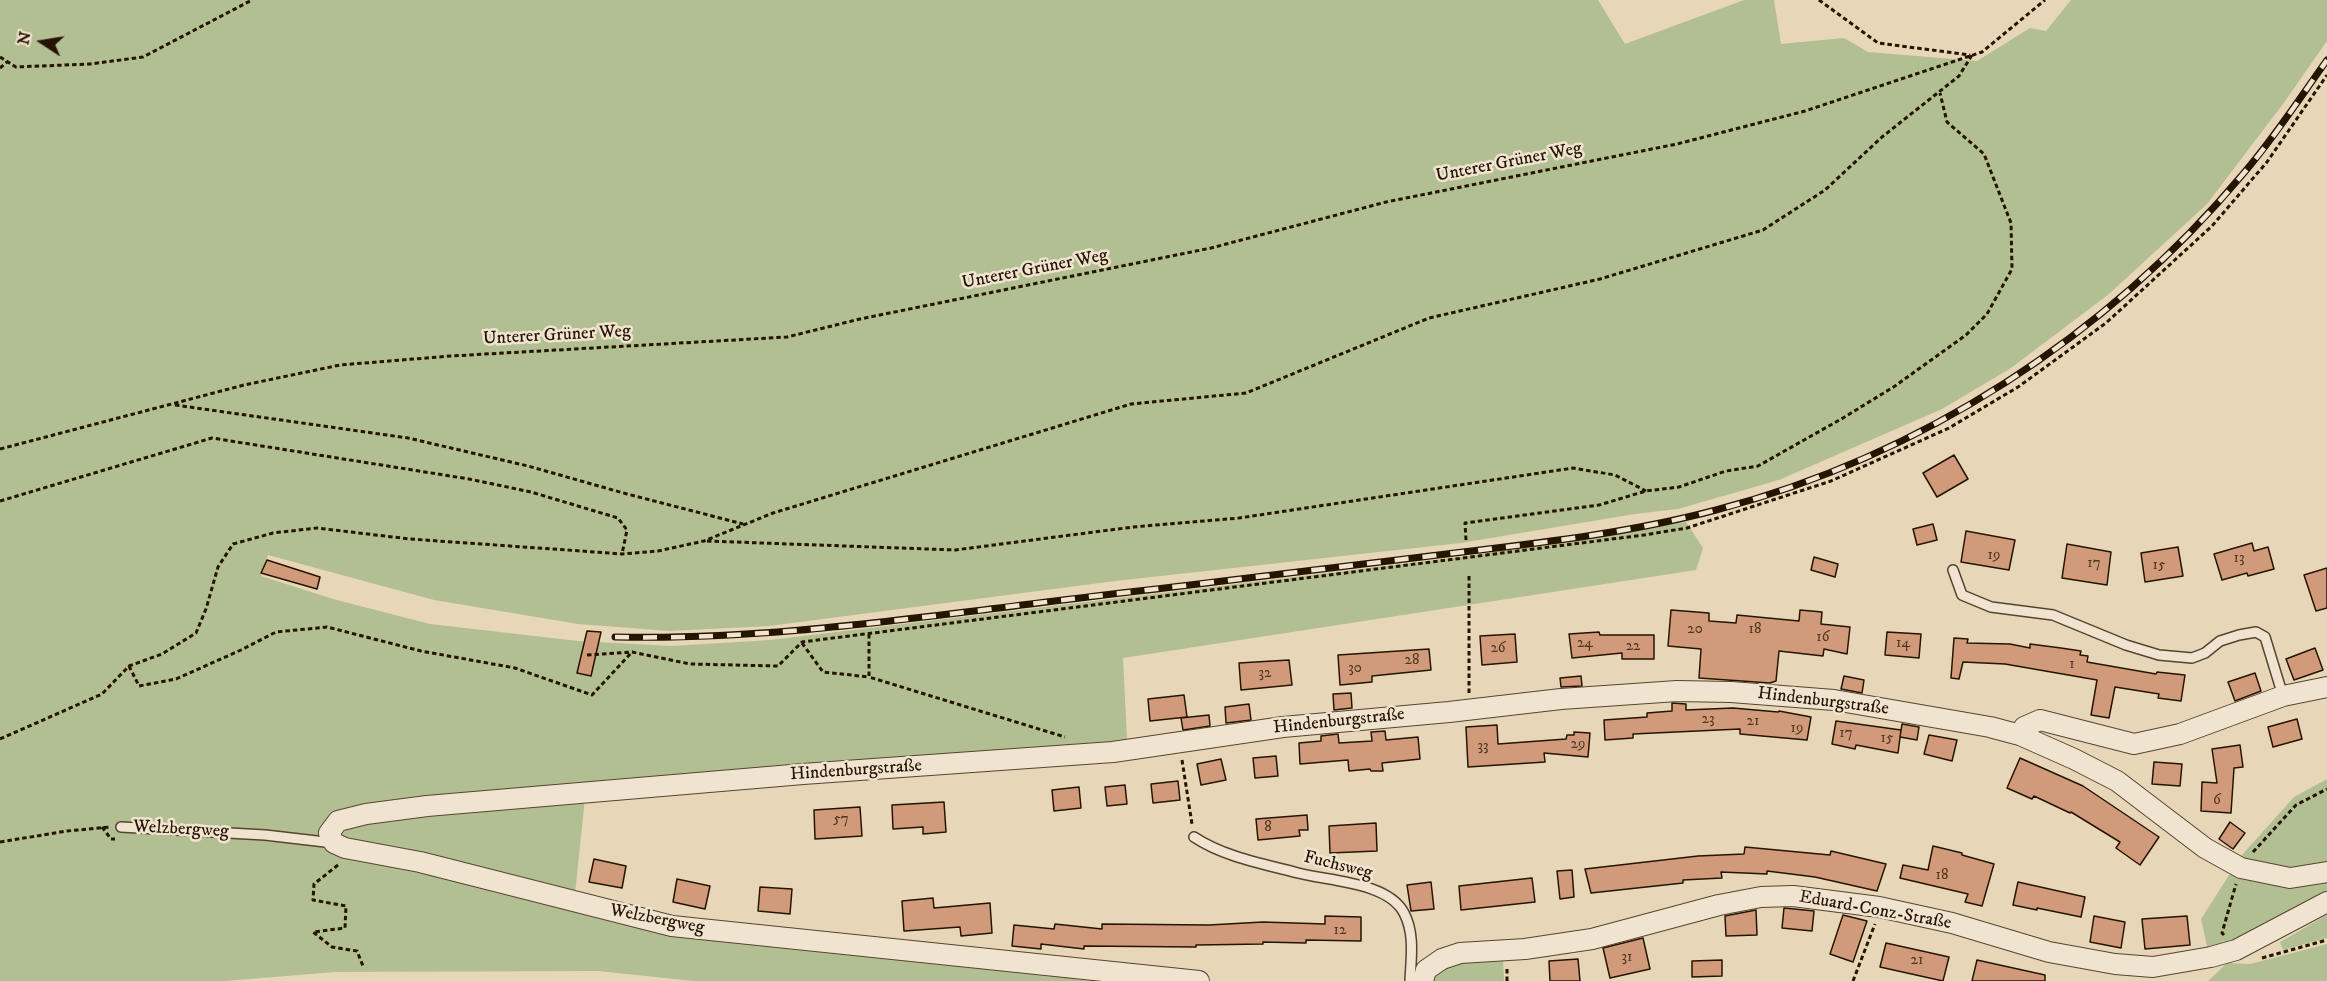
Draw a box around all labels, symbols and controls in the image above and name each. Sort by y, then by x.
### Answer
north arrow [12,12,72,72]
text: N [13,30,36,47]
street label: Unterer Grüner Weg [1434,138,1584,188]
street label: Unterer Grüner Weg [960,245,1110,295]
street label: Unterer Grüner Weg [483,321,631,351]
house number: 19 [1988,547,2000,565]
house number: 13 [2233,550,2245,568]
house number: 17 [2087,555,2101,573]
house number: 15 [2153,557,2165,575]
house number: 20 [1687,621,1703,639]
house number: 18 [1748,621,1762,639]
house number: 16 [1816,629,1830,647]
house number: 24 [1577,635,1593,653]
house number: 14 [1896,635,1910,653]
house number: 22 [1626,638,1640,656]
house number: 26 [1490,640,1506,658]
house number: 28 [1405,652,1419,670]
house number: 1 [2069,656,2075,674]
house number: 30 [1348,660,1362,678]
house number: 32 [1259,665,1271,683]
street label: Hindenburgstraße [1756,683,1890,721]
street label: Hindenburgstraße [1272,704,1406,740]
house number: 23 [1702,711,1714,729]
house number: 21 [1747,713,1759,731]
house number: 19 [1791,720,1803,738]
house number: 17 [1839,725,1853,743]
house number: 15 [1881,730,1893,748]
house number: 29 [1571,736,1585,754]
house number: 33 [1477,738,1489,756]
street label: Hindenburgstraße [789,756,923,786]
house number: 6 [2213,792,2221,810]
house number: 57 [833,811,849,829]
street label: Welzbergweg [133,817,229,843]
house number: 8 [1264,819,1272,837]
street label: Fuchsweg [1301,847,1375,885]
house number: 18 [1935,867,1949,885]
street label: Eduard-Conz-Straße [1797,887,1953,935]
street label: Welzbergweg [608,900,706,940]
house number: 12 [1334,922,1346,940]
house number: 31 [1621,949,1633,967]
house number: 21 [1911,952,1923,970]

